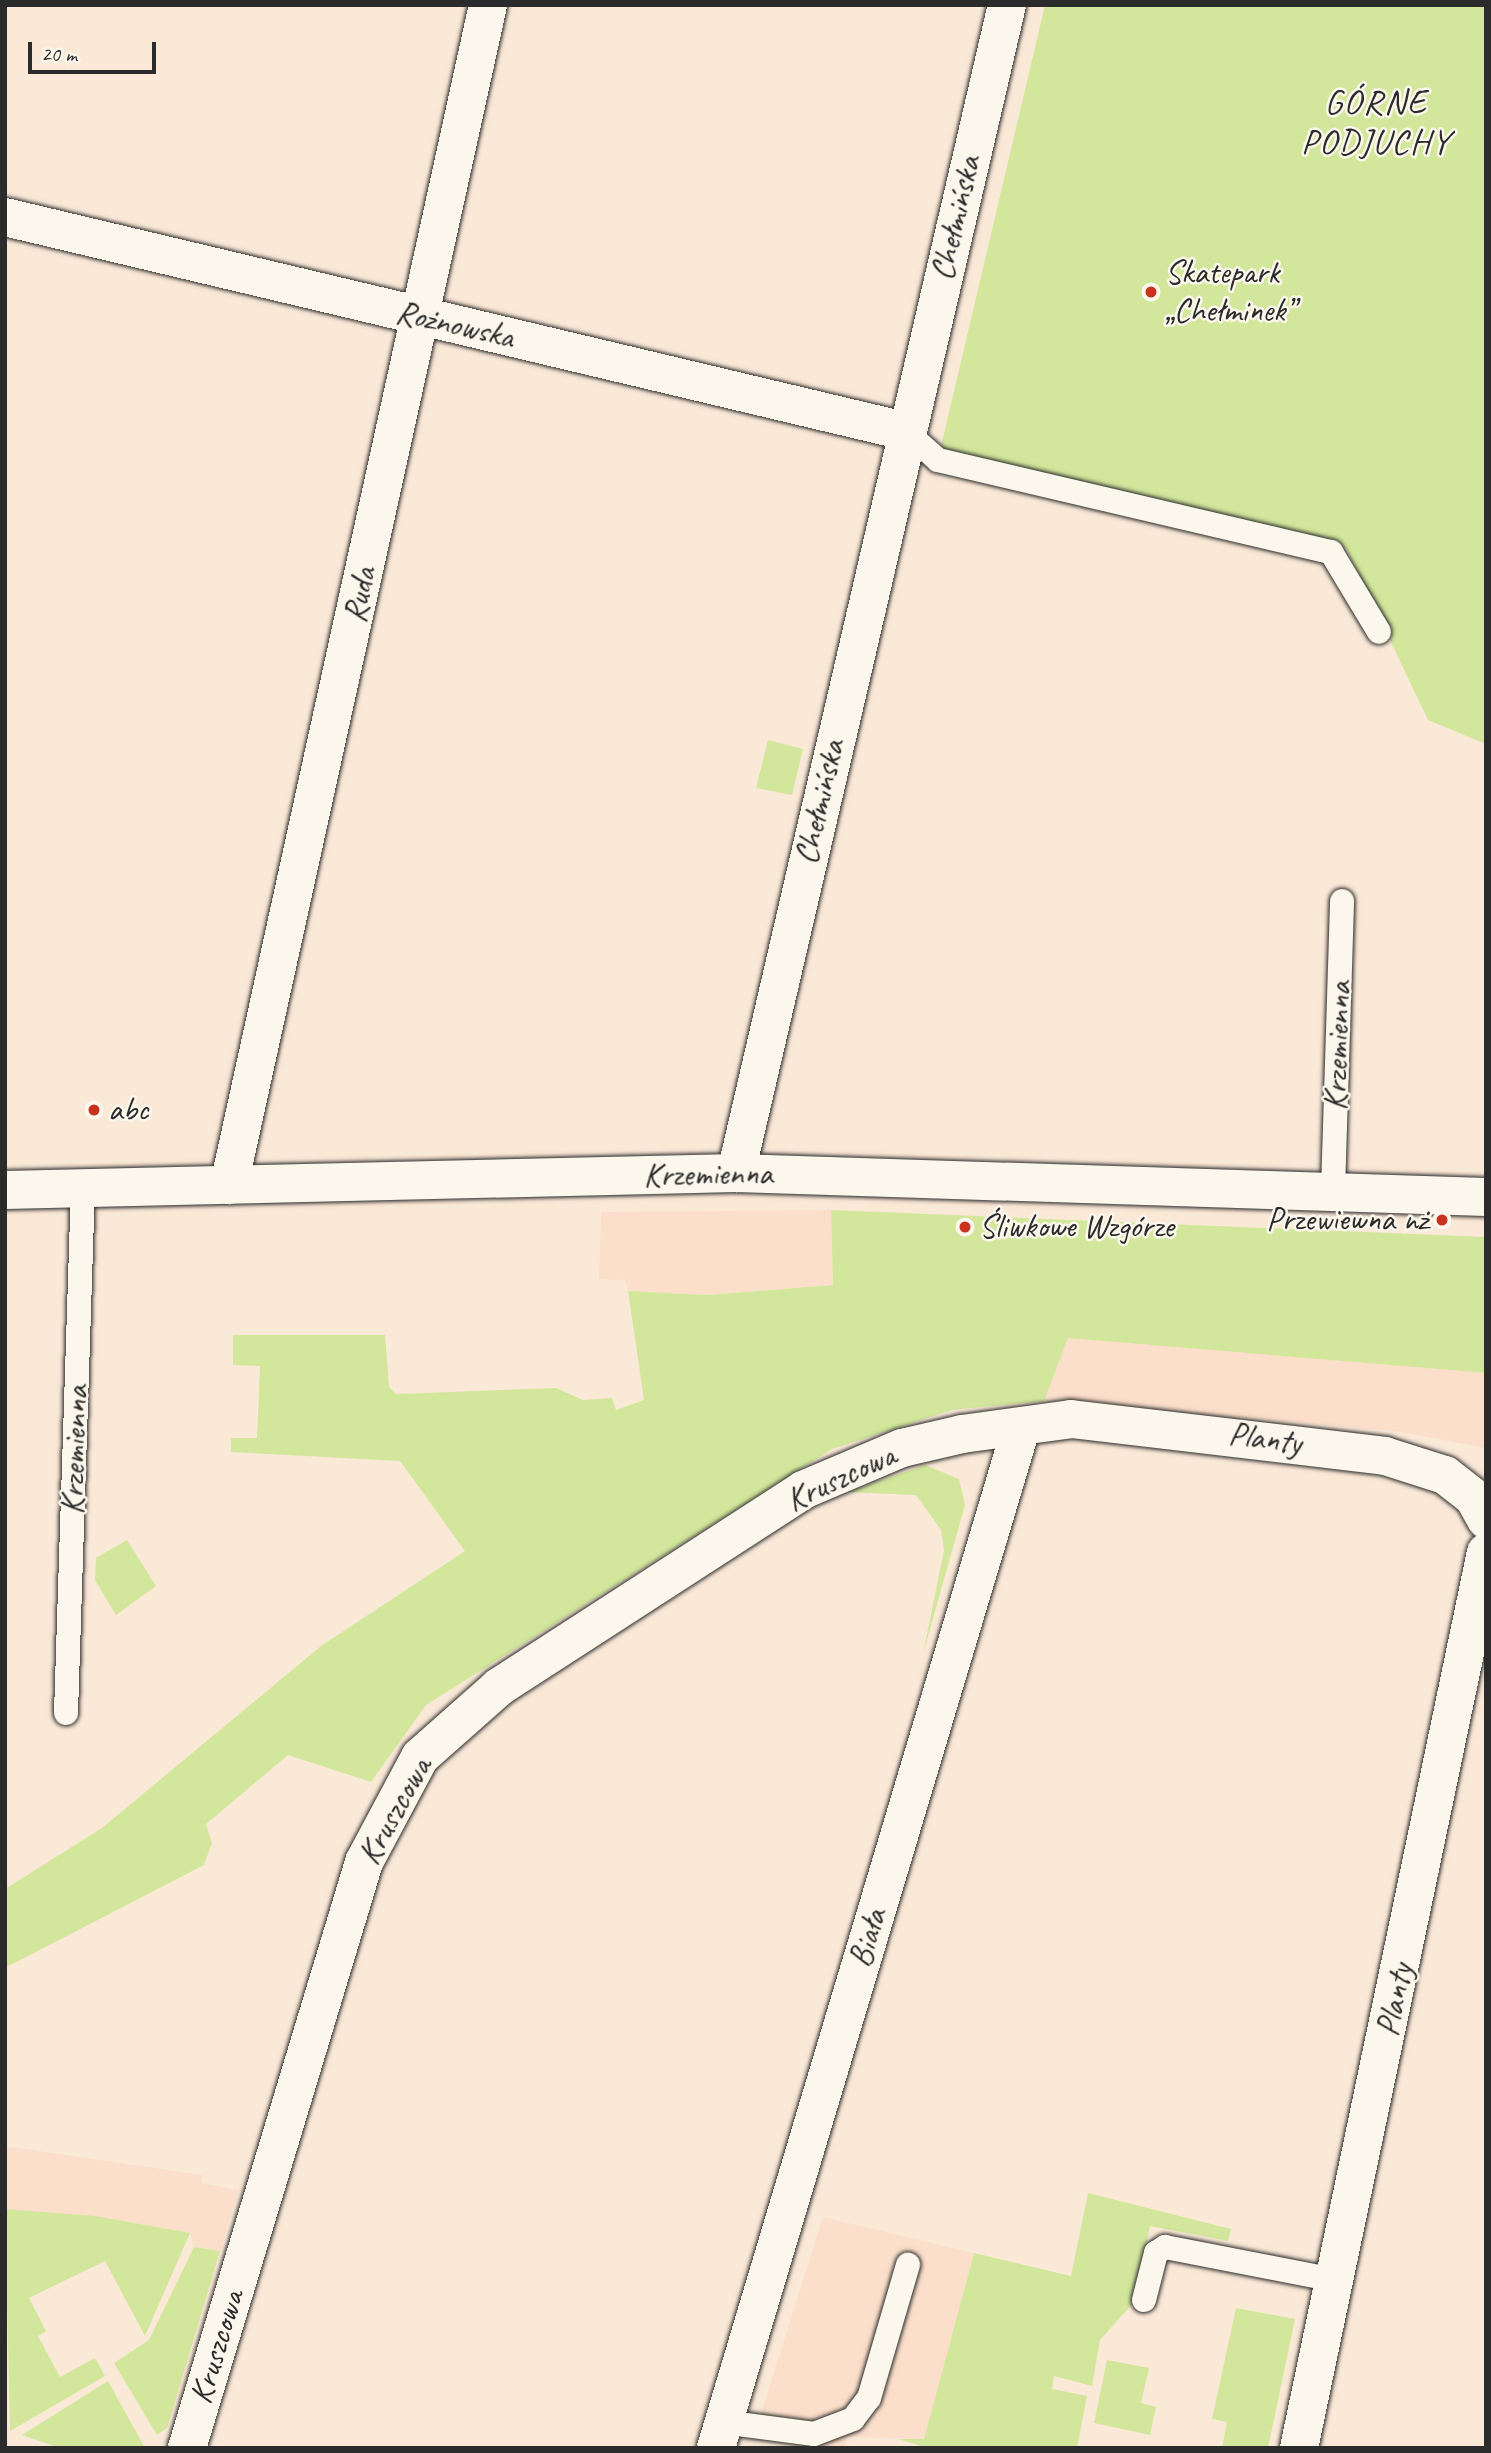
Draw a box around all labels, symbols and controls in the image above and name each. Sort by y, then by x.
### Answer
scale bar [32,28,159,72]
text: 20 m [41,41,77,67]
district label: GÓRNE PODJUCHY [1301,81,1451,163]
street label: Chełmińska [923,152,989,284]
place label: Skatepark „Chełminek” [1165,253,1294,331]
marker: Skatepark „Chełminek” [1143,284,1159,300]
street label: Rożnowska [392,292,518,358]
street label: Ruda [335,564,385,626]
street label: Chełmińska [787,736,853,868]
street label: Krzemienna [1316,981,1360,1111]
place label: abc [108,1090,148,1130]
marker: abc [86,1102,102,1118]
street label: Krzemienna [643,1154,773,1196]
place label: Przewiewna nż [1266,1200,1428,1240]
place label: Śliwkowe Wzgórze [979,1207,1175,1247]
marker: Przewiewna nż [1434,1212,1450,1228]
marker: Śliwkowe Wzgórze [957,1219,973,1235]
street label: Krzemienna [53,1385,97,1515]
street label: Planty [1226,1414,1304,1464]
street label: Kruszcowa [780,1436,902,1520]
street label: Kruszcowa [350,1751,440,1871]
street label: Biała [840,1904,896,1972]
street label: Planty [1368,1960,1422,2040]
street label: Kruszcowa [181,2286,253,2408]

